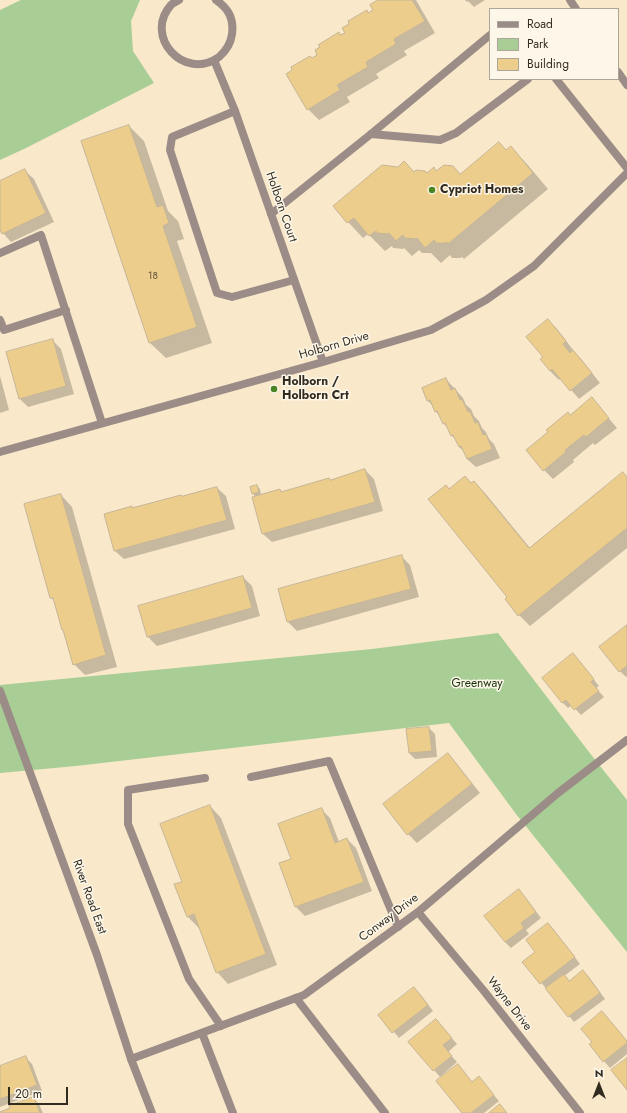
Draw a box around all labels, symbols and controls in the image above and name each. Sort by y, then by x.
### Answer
legend [489,8,619,80]
text: Road [527,15,553,33]
text: Park [527,35,548,53]
text: Building [527,55,569,73]
street label: Holborn Court [262,170,300,244]
place label: Cypriot Homes [440,183,524,197]
marker: Cypriot Homes [427,185,437,195]
house number: 18 [148,271,158,283]
street label: Holborn Drive [297,329,371,363]
place label: Holborn / Holborn Crt [282,375,349,403]
marker: Holborn / Holborn Crt [269,384,279,394]
park label: Greenway [452,677,502,691]
street label: River Road East [69,858,109,936]
street label: Conway Drive [357,891,421,945]
street label: Wayne Drive [483,974,535,1034]
north arrow [579,1065,619,1105]
text: N [595,1065,603,1081]
scale bar [10,1079,70,1105]
text: 20 m [15,1085,42,1103]

